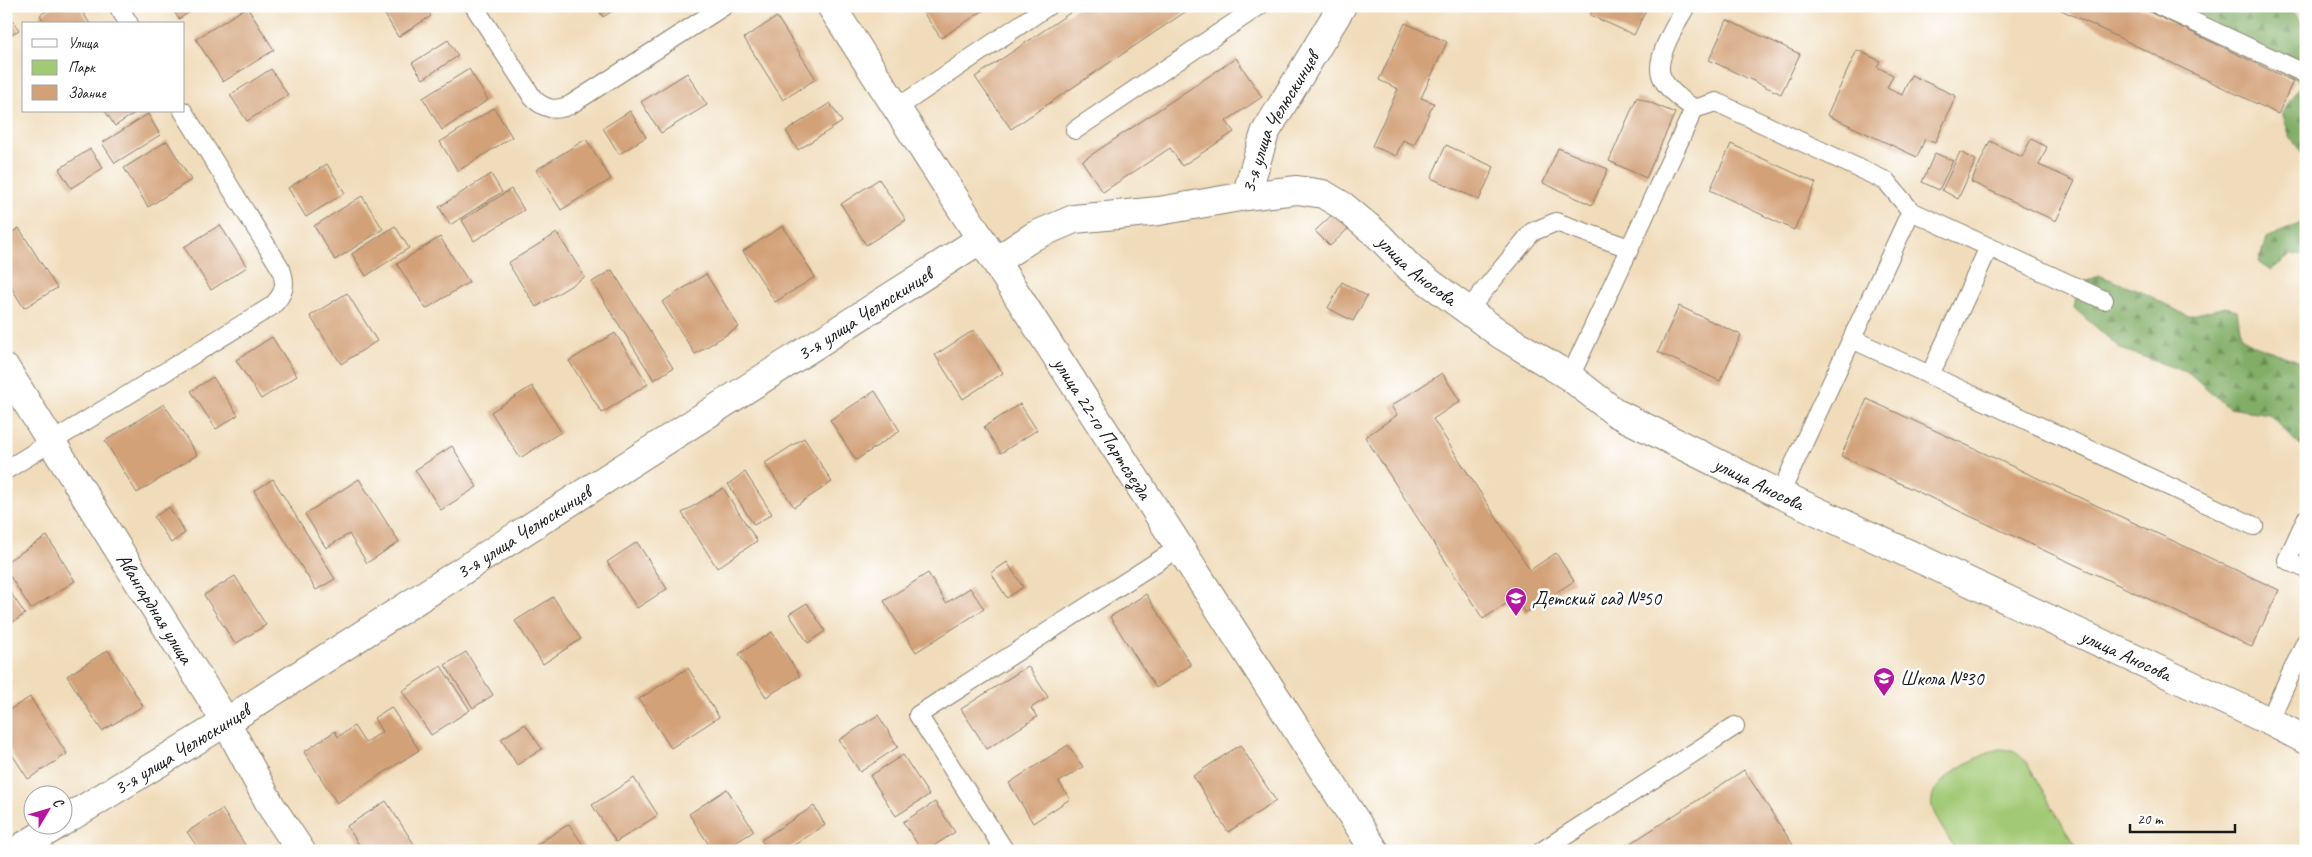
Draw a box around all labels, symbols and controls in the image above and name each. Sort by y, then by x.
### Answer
legend [22,22,185,112]
text: Улица [68,34,99,53]
street label: 3-я улица Челюскинцев [1235,44,1326,196]
text: Парк [68,58,96,77]
text: Здание [68,84,107,103]
street label: улица Аносова [1371,229,1463,312]
street label: 3-я улица Челюскинцев [792,259,939,366]
street label: улица 22-го Партсъезда [1047,352,1159,505]
street label: улица Аносова [1709,451,1809,517]
street label: 3-я улица Челюскинцев [451,478,598,584]
street label: Авангардная улица [111,548,200,670]
school or university icon: Детский сад №50 [1504,586,1528,617]
place label: Детский сад №50 [1532,586,1663,611]
street label: улица Аносова [2076,622,2177,687]
school or university icon: Школа №30 [1872,666,1896,697]
place label: Школа №30 [1900,666,1985,691]
street label: 3-я улица Челюскинцев [109,696,257,800]
north arrow [22,784,72,834]
text: С [49,794,68,812]
scale bar [2130,802,2234,834]
text: 20 m [2137,810,2164,829]

